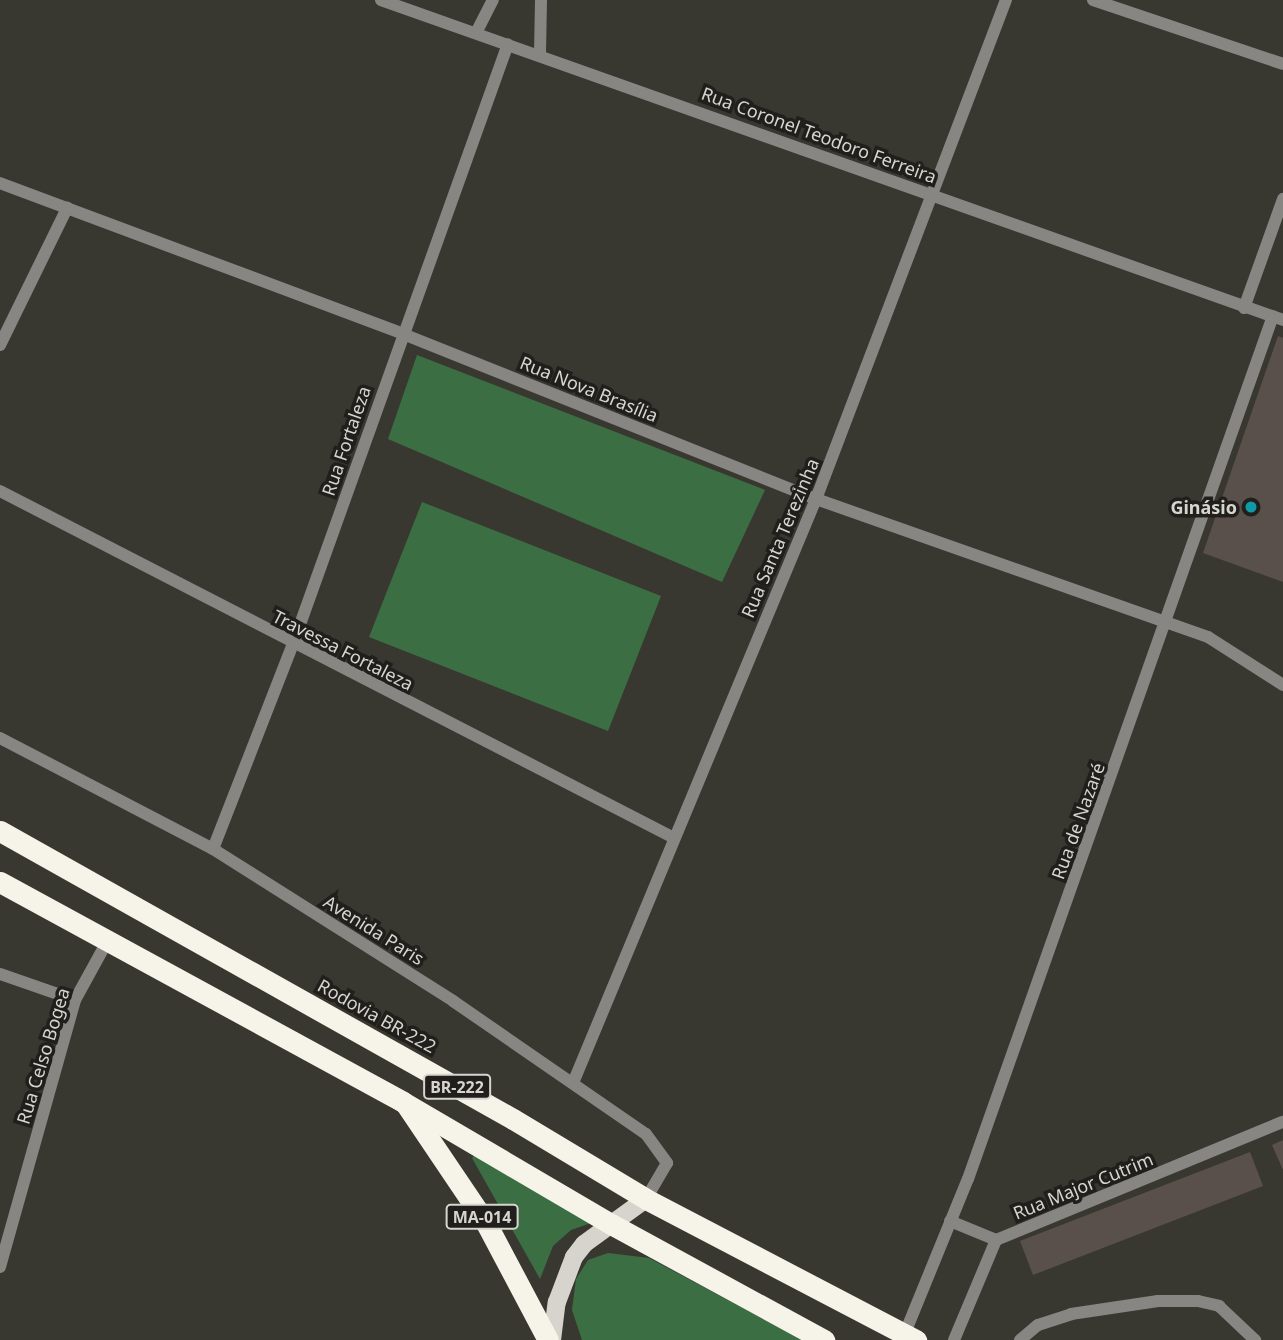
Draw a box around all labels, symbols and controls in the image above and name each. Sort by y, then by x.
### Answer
street label: Rua Coronel Teodoro Ferreira [699,82,939,188]
street label: Rua Nova Brasília [517,351,661,427]
street label: Rua Fortaleza [317,383,375,499]
street label: Rua Santa Terezinha [737,455,823,621]
place label: Ginásio [1170,496,1237,518]
marker: Ginásio [1243,499,1259,515]
street label: Travessa Fortaleza [269,605,417,695]
street label: Rua de Nazaré [1047,760,1109,882]
street label: Avenida Paris [320,891,428,969]
street label: Rodovia BR-222 [314,975,440,1057]
street label: Rua Celso Bogea [12,985,74,1127]
road number: BR-222 [422,1074,492,1100]
street label: Rua Major Cutrim [1010,1148,1156,1224]
road number: MA-014 [445,1204,519,1230]

